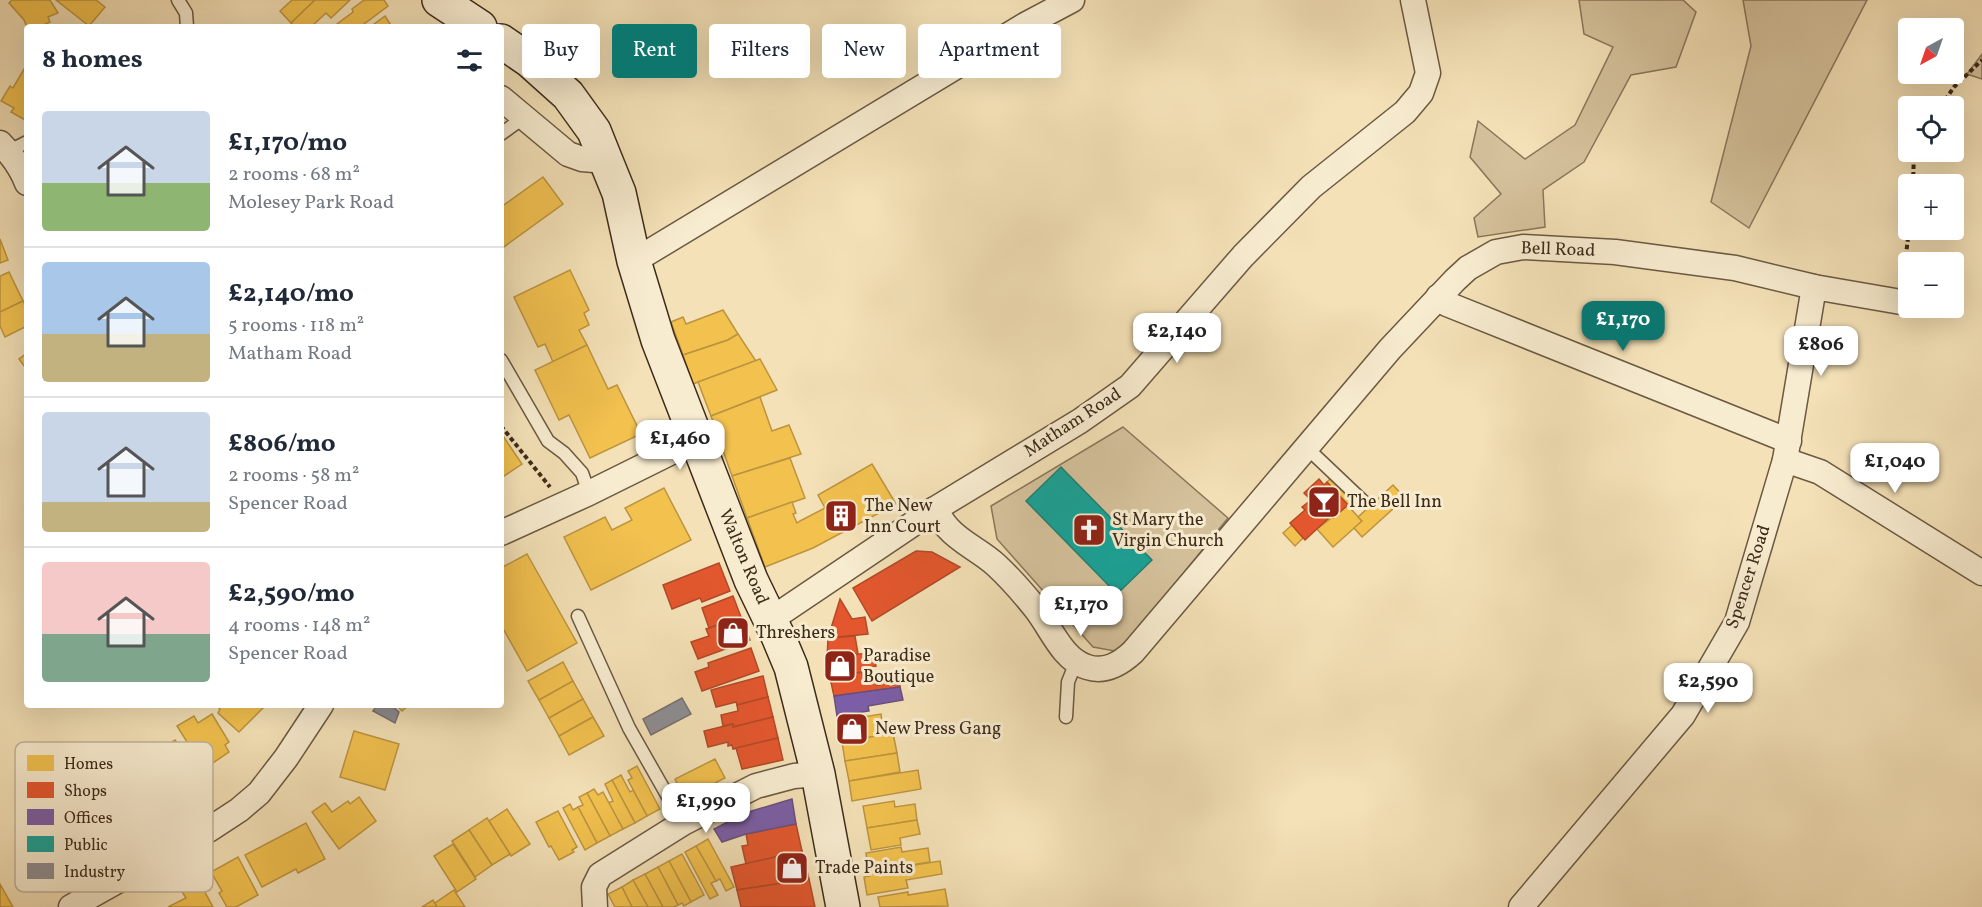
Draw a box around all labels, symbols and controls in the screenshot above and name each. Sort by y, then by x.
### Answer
north arrow [1898,18,1964,84]
map controls [1898,18,1964,318]
chip: Buy [522,24,600,78]
chip: Rent [612,24,697,78]
chip: Filters [709,24,810,78]
chip: New [822,24,906,78]
chip: Apartment [918,24,1061,78]
text: 8 homes [42,42,143,78]
icon: filters [453,44,486,77]
button: locate [1898,96,1964,162]
text: £1,170/mo [228,125,347,161]
icon: home [90,135,162,207]
text: 2 rooms · 68 m² [228,161,360,189]
button: + [1898,174,1964,240]
text: Molesey Park Road [228,189,394,217]
street label: Bell Road [1520,236,1596,264]
button: − [1898,252,1964,318]
text: £2,140/mo [228,276,354,312]
icon: home [90,286,162,358]
pin: £1,170 [1574,301,1672,352]
text: £1,170 [1596,306,1650,334]
text: 5 rooms · 118 m² [228,312,364,340]
pin: £2,140 [1128,313,1226,364]
text: £2,140 [1147,318,1207,346]
pin: £806 [1785,326,1857,377]
text: £806 [1798,331,1844,359]
text: Matham Road [228,340,352,368]
street label: Matham Road [1019,382,1127,464]
pin: £1,460 [631,420,729,471]
text: £1,460 [650,425,710,453]
text: £806/mo [228,426,336,462]
icon: home [90,436,162,508]
pin: £1,040 [1846,443,1944,494]
text: £1,040 [1864,448,1926,476]
text: 2 rooms · 58 m² [228,462,359,490]
bar icon: The Bell Inn [1306,484,1342,520]
text: Spencer Road [228,490,348,518]
place label: The Bell Inn [1347,490,1442,515]
place label: The New Inn Court [864,494,941,540]
building icon: The New Inn Court [823,498,859,534]
street label: Walton Road [712,505,774,609]
place label: St Mary the Virgin Church [1112,508,1224,554]
church icon: St Mary the Virgin Church [1071,512,1107,548]
street label: Spencer Road [1720,522,1778,632]
text: £2,590/mo [228,576,355,612]
icon: home [90,586,162,658]
pin: £1,170 [1032,586,1130,637]
text: £1,170 [1054,591,1108,619]
text: 4 rooms · 148 m² [228,612,370,640]
shop icon: Threshers [715,615,751,651]
place label: Threshers [756,621,835,646]
text: Spencer Road [228,640,348,668]
place label: Paradise Boutique [863,644,934,690]
shop icon: Paradise Boutique [822,648,858,684]
pin: £2,590 [1659,663,1757,714]
text: £2,590 [1678,668,1738,696]
shop icon: New Press Gang [834,711,870,747]
place label: New Press Gang [875,717,1001,742]
legend [15,742,213,892]
text: Homes [64,754,113,776]
text: Shops [64,781,107,803]
pin: £1,990 [657,783,755,834]
text: £1,990 [676,788,736,816]
text: Offices [64,808,113,830]
text: Public [64,835,108,857]
shop icon: Trade Paints [774,850,810,886]
place label: Trade Paints [815,856,913,881]
text: Industry [64,862,125,884]

